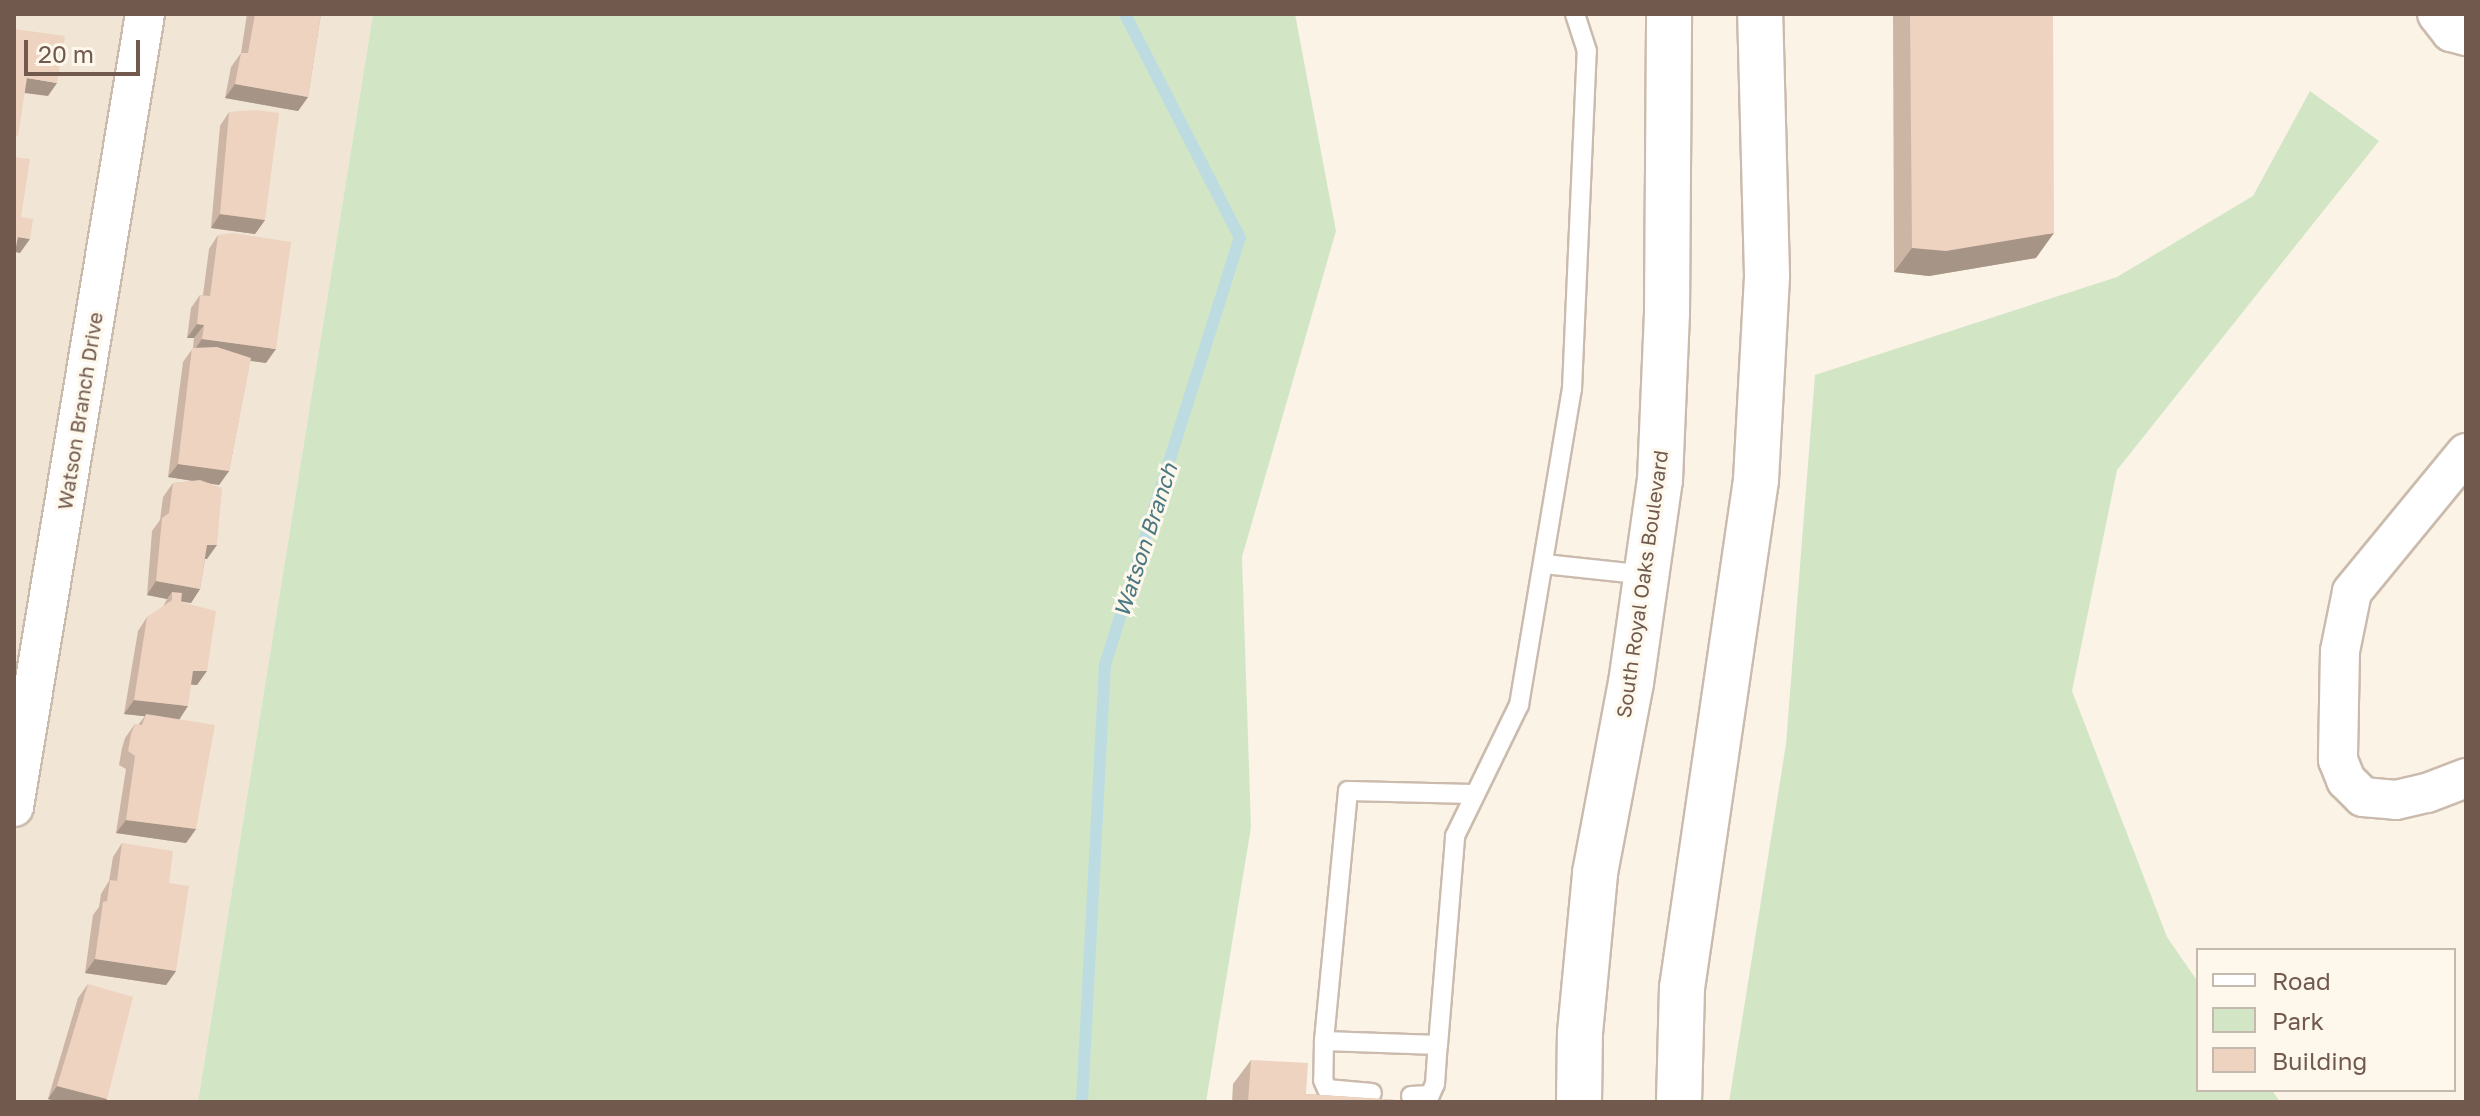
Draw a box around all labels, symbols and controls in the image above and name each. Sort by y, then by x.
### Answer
scale bar [28,24,144,74]
text: 20 m [38,39,94,68]
street label: Watson Branch Drive [53,310,107,512]
street label: South Royal Oaks Boulevard [1611,449,1673,719]
water label: Watson Branch [1108,460,1182,620]
legend [2196,948,2456,1092]
text: Road [2272,966,2331,995]
text: Park [2272,1006,2324,1035]
text: Building [2272,1046,2367,1075]

